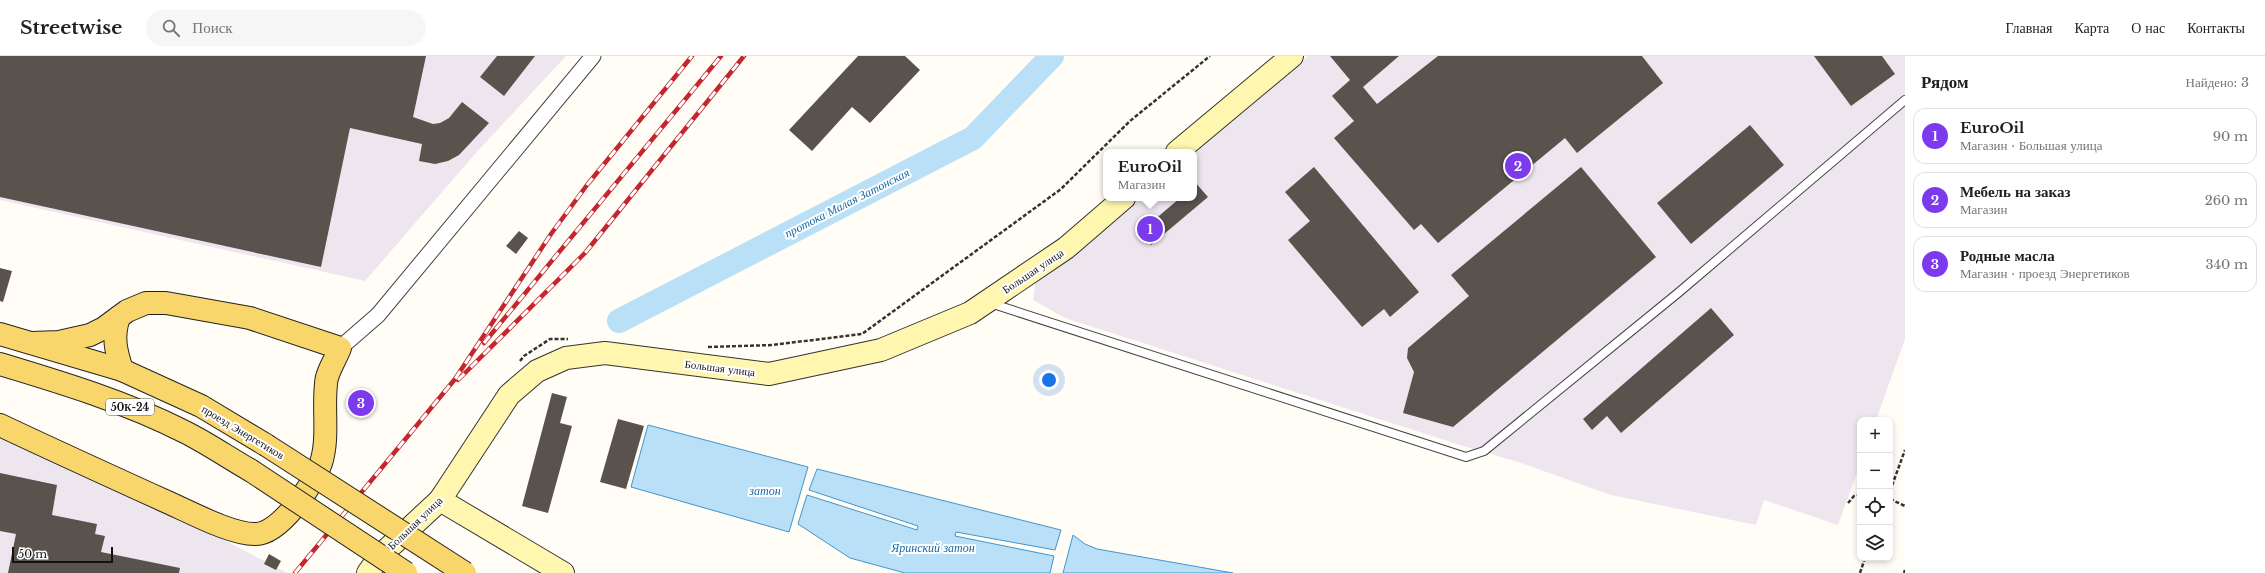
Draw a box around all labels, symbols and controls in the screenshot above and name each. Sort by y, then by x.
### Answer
search box [146,10,426,46]
text: Streetwise [20,16,122,39]
icon: search [160,17,182,39]
text: Поиск [192,18,233,37]
text: Главная [2005,19,2052,37]
text: Карта [2074,19,2109,37]
text: О нас [2131,19,2165,37]
text: Контакты [2187,19,2245,37]
text: Рядом [1921,72,1969,93]
text: Найдено: 3 [2186,74,2249,91]
text: EuroOil [1960,118,2024,137]
text: 1 [1932,128,1938,145]
text: 90 m [2213,128,2248,145]
text: Магазин · Большая улица [1960,137,2102,154]
popup [1103,149,1197,201]
pin: 2 [1505,151,1531,181]
text: EuroOil [1118,157,1182,176]
water label: протока Малая Затонская [782,164,912,241]
text: Магазин [1118,176,1165,193]
text: Мебель на заказ [1960,182,2071,201]
text: 2 [1931,192,1939,209]
text: 260 m [2205,192,2248,209]
text: Магазин [1960,201,2007,218]
pin: 1 [1137,214,1163,244]
street label: Большая улица [1000,245,1066,297]
text: Родные масла [1960,246,2055,265]
text: 3 [1931,256,1939,273]
text: 340 m [2205,256,2248,273]
text: Магазин · проезд Энергетиков [1960,265,2130,282]
street label: Большая улица [684,357,756,379]
your location [1039,370,1059,390]
pin: 3 [348,388,374,418]
road number: 50К-24 [106,399,154,415]
street label: проезд Энергетиков [199,402,287,462]
map controls [1857,417,1893,561]
button: + [1857,417,1893,453]
button: − [1857,453,1893,489]
water label: затон [748,483,781,498]
button: locate [1857,489,1893,525]
street label: Большая улица [385,493,445,553]
button: layers [1857,525,1893,561]
water label: Яринский затон [890,540,975,555]
scale bar [12,545,113,564]
text: 50 m [18,547,47,561]

